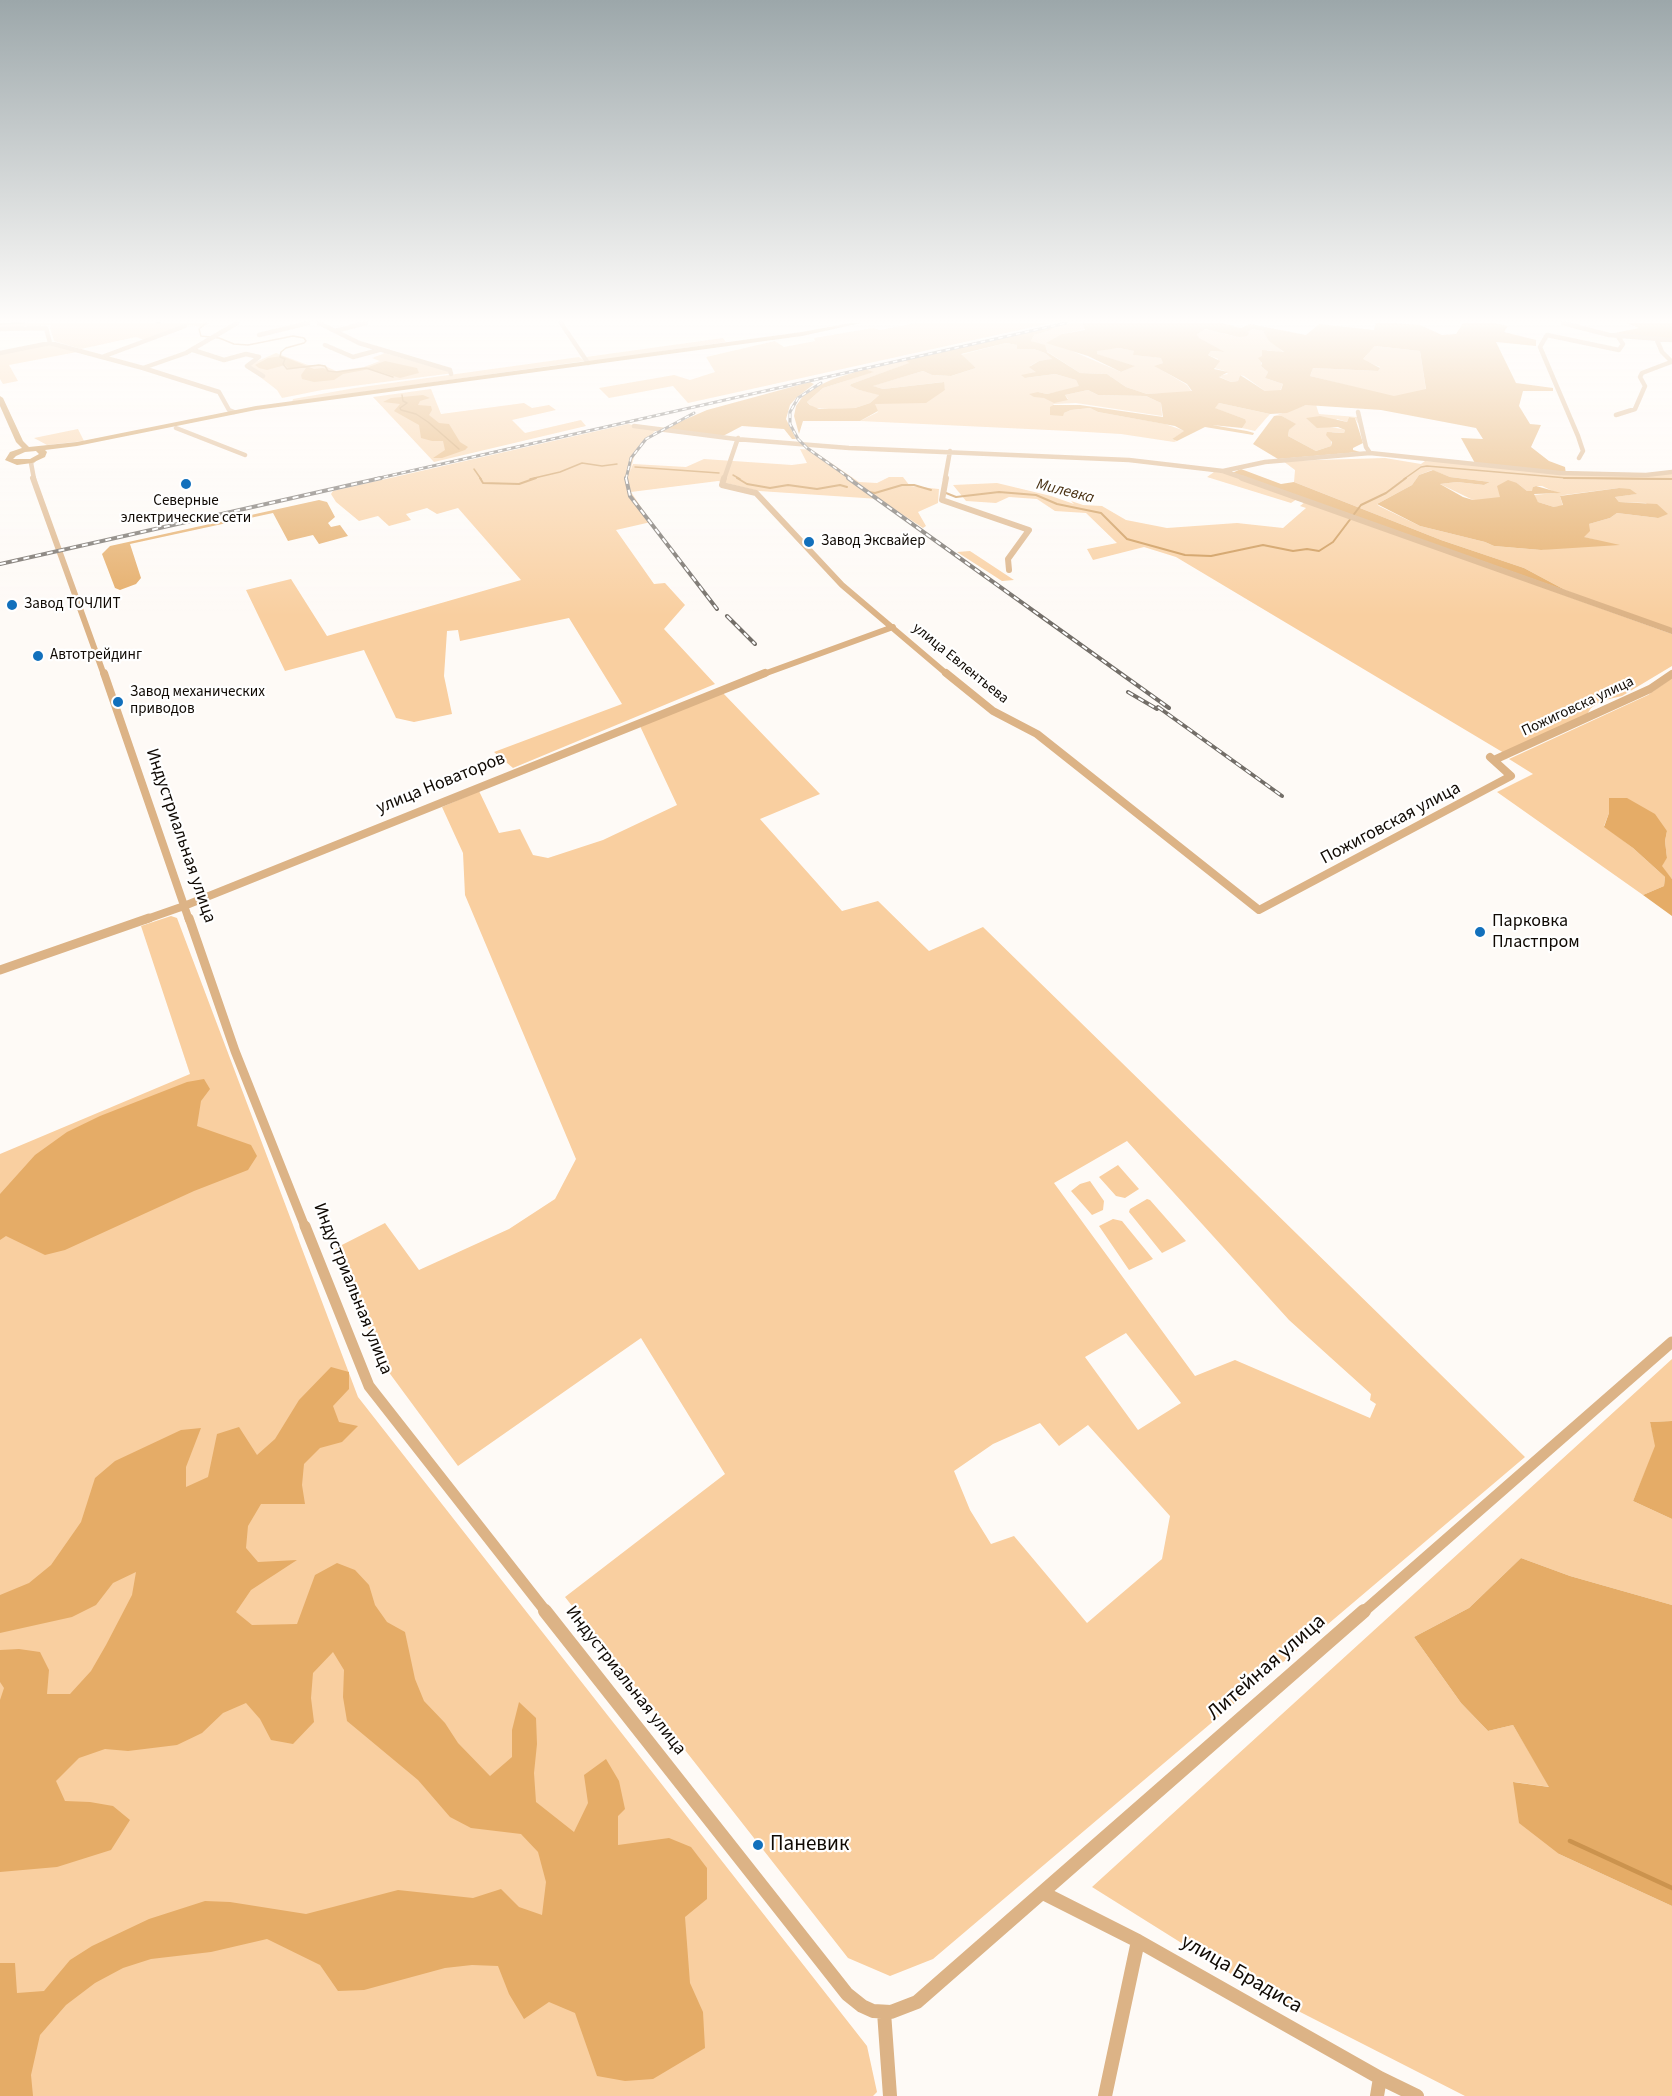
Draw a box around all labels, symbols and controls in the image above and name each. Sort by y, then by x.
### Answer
water label: Милевка [1034,476,1096,508]
marker: Северные электрические сети [179,477,193,491]
place label: Северные электрические сети [121,493,251,528]
place label: Завод Эксвайер [821,533,926,551]
marker: Завод Эксвайер [802,535,816,549]
place label: Завод ТОЧЛИТ [24,596,121,614]
marker: Завод ТОЧЛИТ [5,598,19,612]
street label: улица Евлентьева [908,620,1012,708]
place label: Автотрейдинг [50,647,142,665]
marker: Автотрейдинг [31,649,45,663]
street label: Пожиговска улица [1519,673,1637,741]
place label: Завод механических приводов [130,684,265,719]
marker: Завод механических приводов [111,695,125,709]
street label: Индустриальная улица [140,746,220,926]
street label: улица Новаторов [373,748,509,820]
street label: Пожиговская улица [1317,778,1465,870]
place label: Парковка Пластпром [1492,911,1580,954]
marker: Парковка Пластпром [1473,925,1487,939]
street label: Индустриальная улица [308,1200,396,1378]
street label: Индустриальная улица [560,1602,690,1760]
street label: Литейная улица [1202,1610,1332,1726]
place label: Паневик [770,1832,849,1858]
marker: Паневик [751,1838,765,1852]
street label: улица Брадиса [1176,1930,1306,2020]

